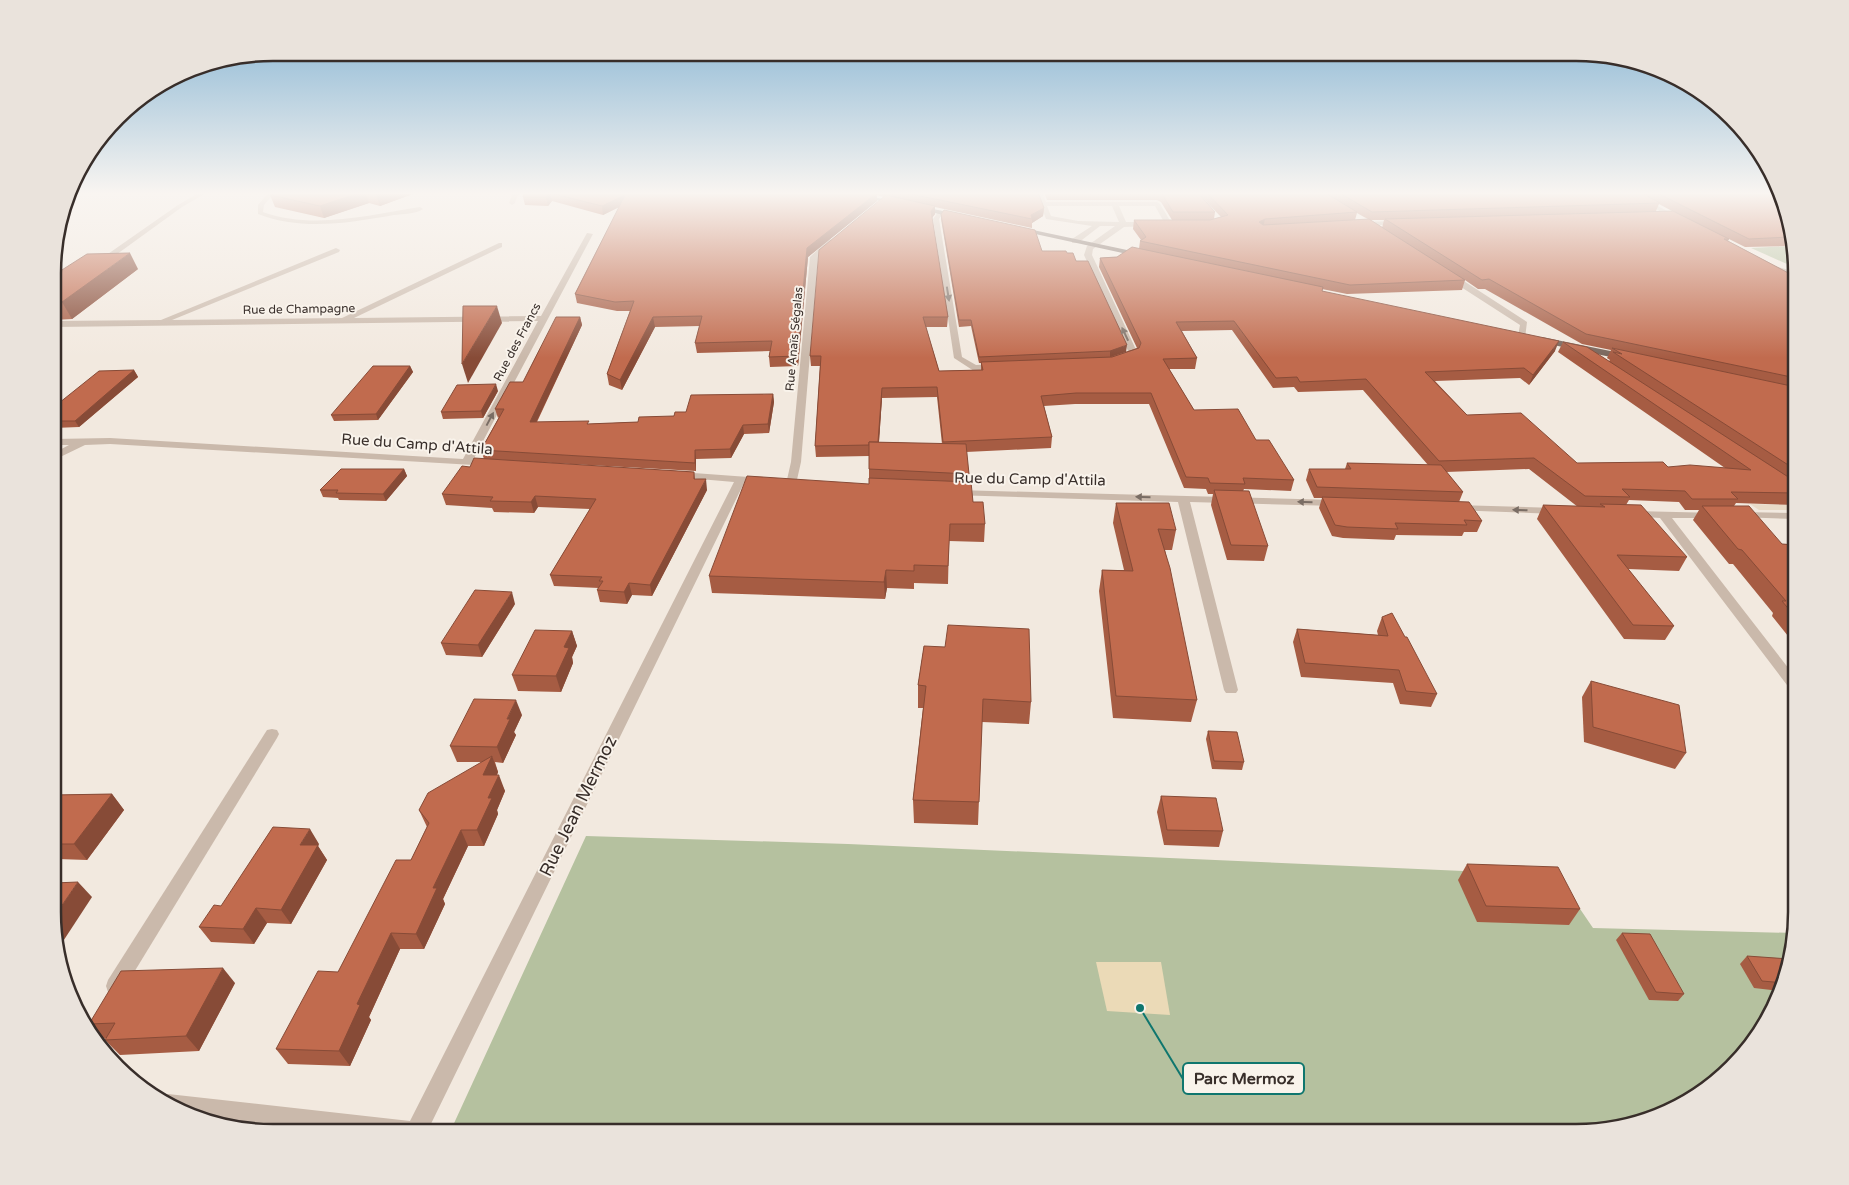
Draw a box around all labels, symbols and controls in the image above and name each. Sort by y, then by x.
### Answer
street label: Rue Anaïs Ségalas [782,286,806,392]
one-way arrow [944,286,952,302]
street label: Rue des Francs [490,300,544,384]
street label: Rue de Champagne [243,301,356,317]
one-way arrow [1121,327,1129,341]
one-way arrow [486,412,494,426]
street label: Rue du Camp d'Attila [341,430,493,458]
street label: Rue du Camp d'Attila [954,469,1106,489]
one-way arrow [1134,492,1150,500]
one-way arrow [1297,498,1313,506]
one-way arrow [1512,505,1528,513]
street label: Rue Jean Mermoz [534,732,622,880]
callout: Parc Mermoz [1183,1063,1304,1094]
text: Parc Mermoz [1194,1069,1294,1089]

